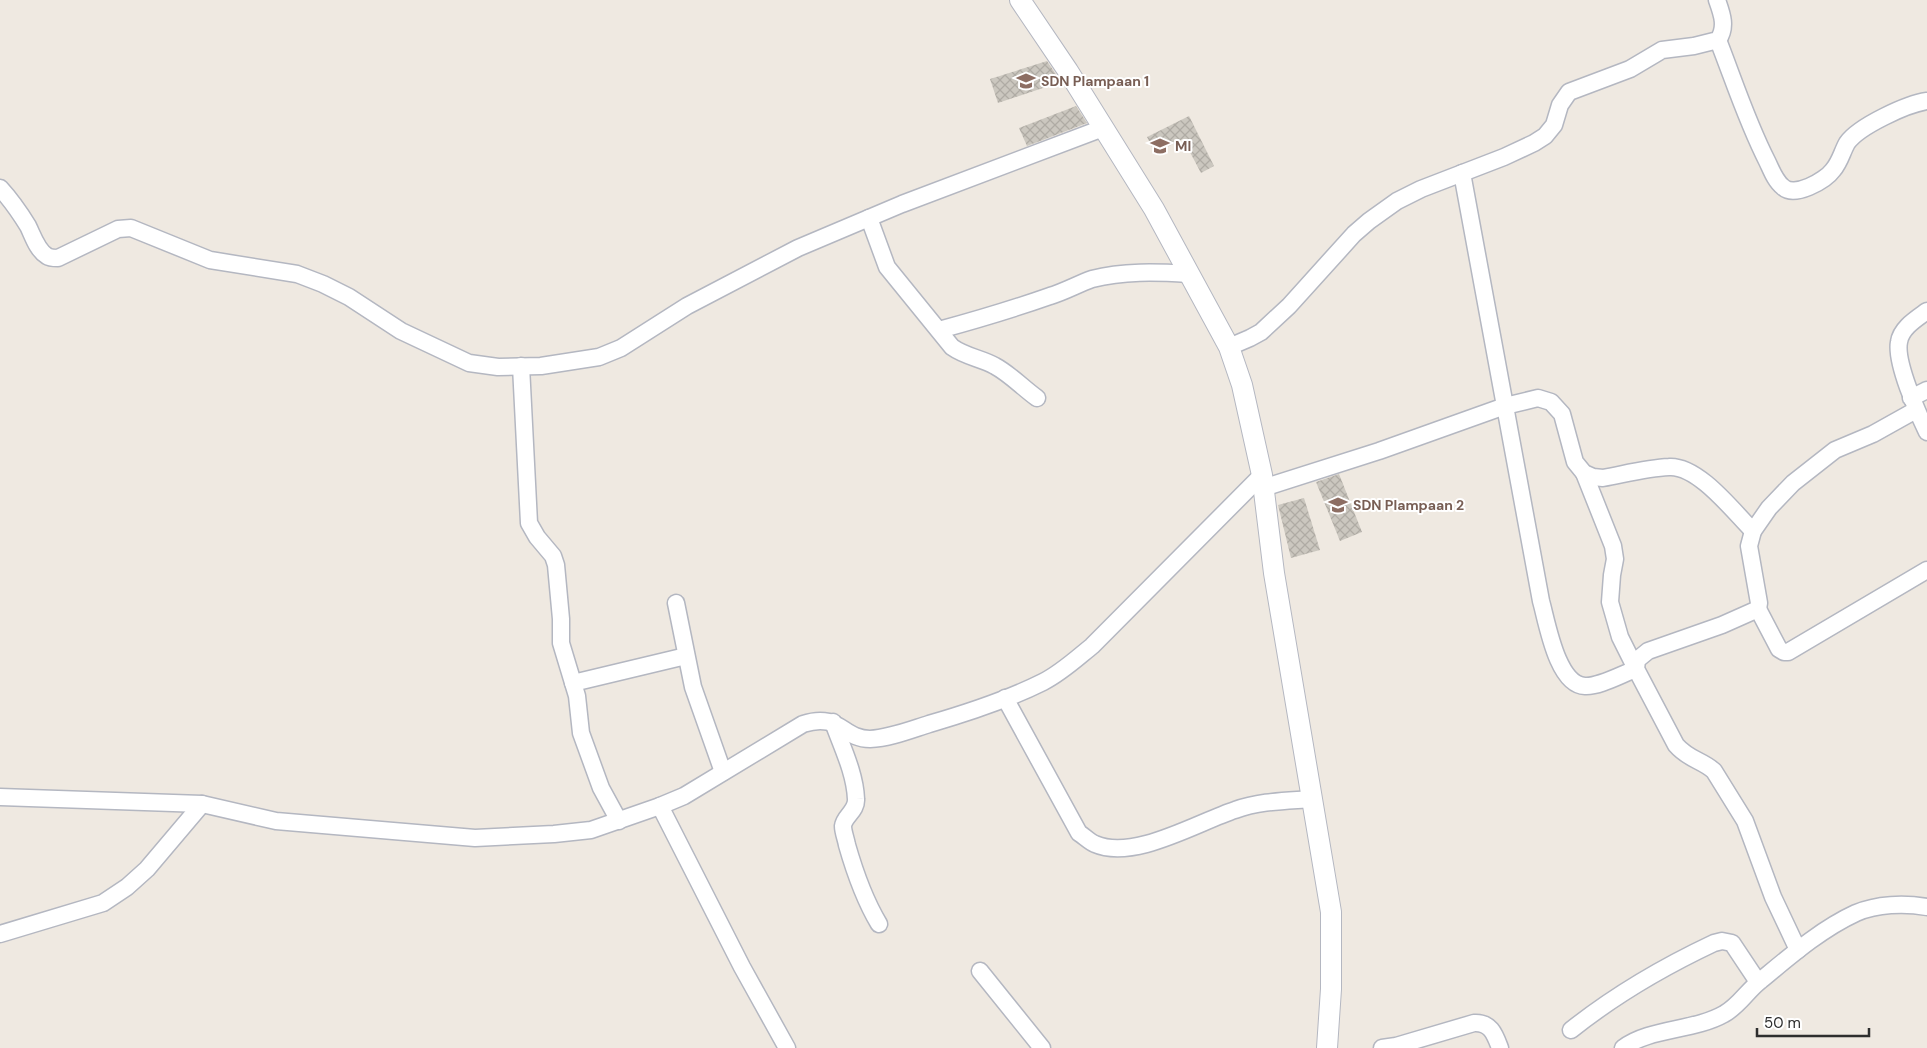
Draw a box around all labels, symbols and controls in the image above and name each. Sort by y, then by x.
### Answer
school or university icon: SDN Plampaan 1 [1015,70,1037,92]
place label: SDN Plampaan 1 [1041,72,1149,90]
school or university icon: MI [1149,135,1171,157]
place label: MI [1175,137,1191,155]
school or university icon: SDN Plampaan 2 [1327,494,1349,516]
place label: SDN Plampaan 2 [1353,496,1464,514]
scale bar [1757,1006,1870,1038]
text: 50 m [1764,1013,1801,1033]

